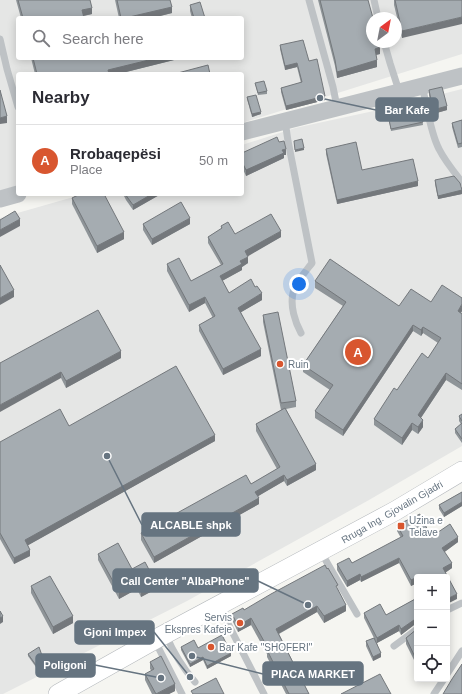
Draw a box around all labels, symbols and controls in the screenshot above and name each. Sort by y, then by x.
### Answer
north arrow [366,12,402,48]
search box [16,16,244,60]
icon: search [30,27,52,49]
text: Search here [62,30,144,47]
text: Nearby [32,88,90,107]
callout: Bar Kafe [376,98,438,121]
text: Bar Kafe [384,104,430,116]
text: Rrobaqepësi [70,145,161,162]
text: A [40,153,50,168]
text: 50 m [199,153,228,168]
text: Place [70,162,103,177]
your location [289,274,309,294]
pin: A [345,337,371,367]
marker: Ruin [275,359,285,369]
place label: Ruin [288,359,309,370]
street label: Rruga Ing. Gjovalin Gjadri [339,478,445,546]
callout: ALCABLE shpk [142,513,240,536]
place label: Uzina e Telave [409,515,443,538]
text: ALCABLE shpk [150,519,233,531]
marker: Uzina e Telave [396,521,406,531]
callout: Call Center "AlbaPhone" [113,569,258,592]
map controls [414,574,450,682]
button: + [414,574,450,610]
text: Call Center "AlbaPhone" [120,575,250,587]
button: − [414,610,450,646]
place label: Servis Ekspres Kafeje [165,612,232,635]
marker: Servis Ekspres Kafeje [235,618,245,628]
callout: Gjoni Impex [75,621,154,644]
text: Gjoni Impex [84,626,147,638]
marker: Bar Kafe "SHOFERI" [206,642,216,652]
place label: Bar Kafe "SHOFERI" [219,642,313,653]
button: locate [414,646,450,682]
callout: Poligoni [36,654,95,677]
text: Poligoni [43,659,87,671]
callout: PIACA MARKET [263,662,363,685]
text: PIACA MARKET [271,668,355,680]

